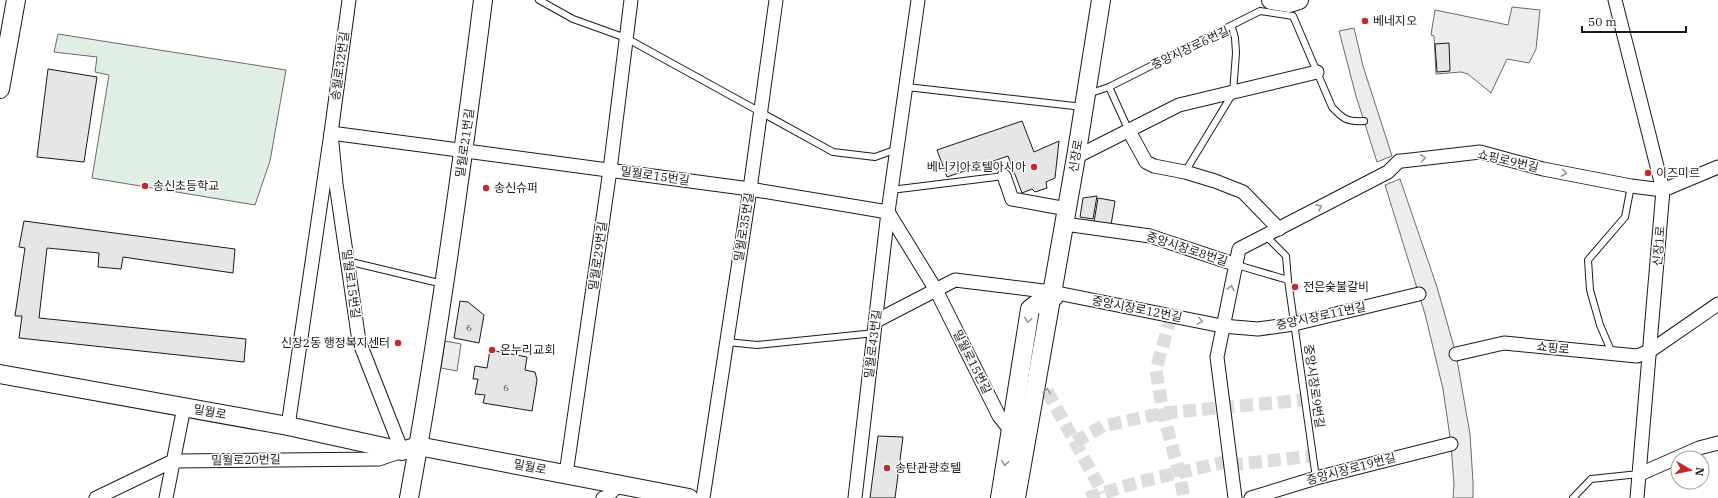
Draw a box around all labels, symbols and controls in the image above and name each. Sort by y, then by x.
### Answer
scale bar [1582,8,1686,34]
place label: 베네지오 [1373,13,1417,28]
text: 50 m [1588,14,1617,29]
marker: 베네지오 [1360,16,1370,26]
street label: 중앙시장로6번길 [1148,23,1231,72]
street label: 송월로32번길 [327,30,352,101]
street label: 밀월로21번길 [452,107,477,178]
street label: 신장로 [1066,138,1086,173]
street label: 쇼핑로9번길 [1476,146,1540,175]
one-way arrow [1420,154,1426,163]
place label: 베니키아호텔아시아 [927,159,1026,174]
marker: 베니키아호텔아시아 [1029,162,1039,172]
street label: 밀월로15번길 [620,163,691,188]
place label: 이즈미르 [1656,165,1700,180]
one-way arrow [1561,168,1567,177]
marker: 이즈미르 [1643,168,1653,178]
place label: 송신초등학교 [153,178,219,193]
place label: 송신슈퍼 [494,180,538,195]
marker: 송신초등학교 [140,181,150,191]
marker: 송신슈퍼 [481,183,491,193]
street label: 밀월로35번길 [731,191,756,262]
one-way arrow [1315,205,1323,212]
street label: 밀월로29번길 [585,220,610,291]
street label: 신장1로 [1649,225,1668,267]
street label: 중앙시장로8번길 [1145,228,1230,269]
street label: 밀월로15번길 [339,248,364,319]
place label: 전은숮불갈비 [1303,279,1369,294]
marker: 전은숮불갈비 [1290,282,1300,292]
one-way arrow [1227,285,1235,291]
street label: 중앙시장로12번길 [1091,292,1184,325]
street label: 중앙시장로11번길 [1274,299,1367,332]
street label: 밀월로43번길 [861,308,884,379]
one-way arrow [1024,317,1033,323]
one-way arrow [1197,317,1203,325]
house number: 6 [466,321,472,334]
street label: 밀월로15번길 [950,327,995,396]
place label: 신장2동 행정복지센터 [281,335,390,350]
marker: 신장2동 행정복지센터 [393,338,403,348]
street label: 쇼핑로 [1536,338,1570,357]
place label: 온누리교회 [500,342,555,357]
street label: 중앙시장로9번길 [1301,343,1328,429]
marker: 온누리교회 [487,345,497,355]
house number: 6 [503,381,509,394]
one-way arrow [1043,388,1051,394]
street label: 밀월로 [192,401,228,422]
street label: 중앙시장로19번길 [1305,449,1397,488]
north arrow [1670,450,1710,490]
street label: 밀월로20번길 [211,451,281,468]
street label: 밀월로 [512,456,548,477]
one-way arrow [1002,459,1010,466]
place label: 송탄관광호텔 [895,460,961,475]
marker: 송탄관광호텔 [882,463,892,473]
text: N [1692,466,1707,477]

